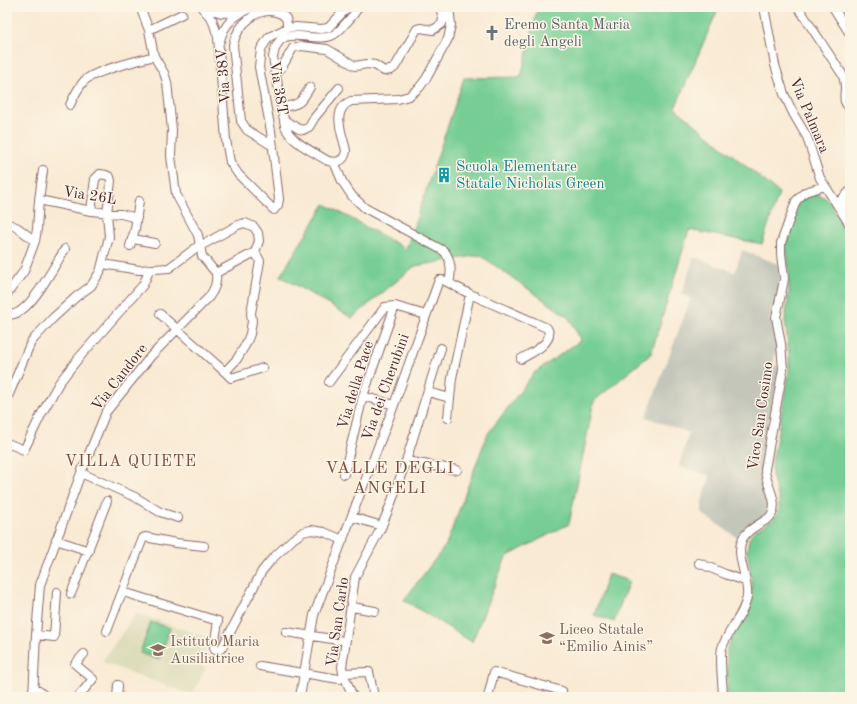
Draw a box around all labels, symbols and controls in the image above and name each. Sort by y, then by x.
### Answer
place label: Eremo Santa Maria degli Angeli [504,18,631,50]
church icon: Eremo Santa Maria degli Angeli [483,24,501,42]
street label: Via 38V [215,47,234,104]
street label: Via 38T [266,60,289,116]
street label: Via Palmara [786,76,831,156]
place label: Scuola Elementare Statale Nicholas Green [456,160,605,192]
building icon: Scuola Elementare Statale Nicholas Green [435,166,453,184]
street label: Via 26L [62,185,118,208]
street label: Via dei Cherubini [360,332,413,443]
street label: Via della Pace [336,339,377,431]
street label: Via Candore [90,342,151,414]
street label: Vico San Cosimo [746,361,777,472]
district label: VILLA QUIETE [65,454,197,470]
district label: VALLE DEGLI ANGELI [325,460,455,497]
street label: Via San Carlo [325,576,352,668]
place label: Liceo Statale “Emilio Ainis” [559,623,653,655]
school or university icon: Liceo Statale “Emilio Ainis” [538,629,556,647]
place label: Istituto Maria Ausiliatrice [170,635,260,667]
school or university icon: Istituto Maria Ausiliatrice [149,641,167,659]

